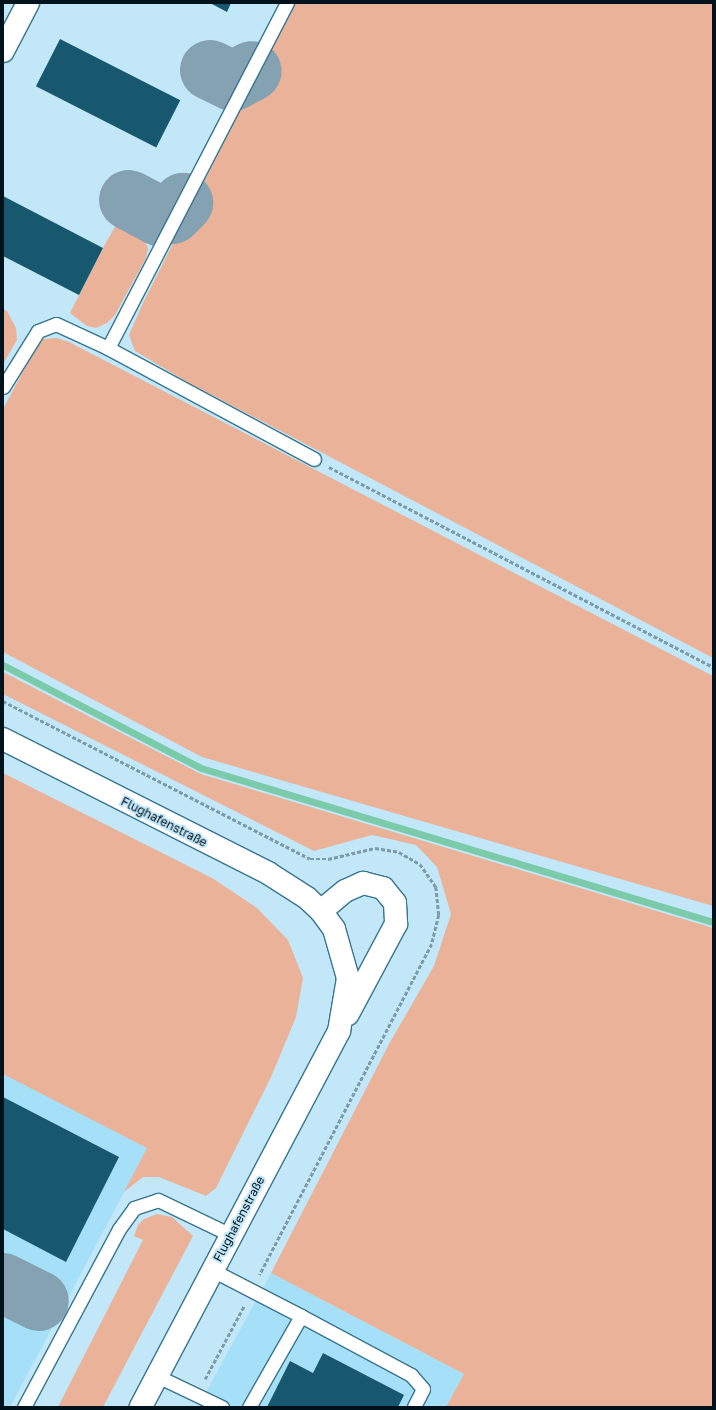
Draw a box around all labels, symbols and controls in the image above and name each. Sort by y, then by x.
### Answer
street label: Flughafenstraße [118,794,210,850]
street label: Flughafenstraße [210,1174,268,1264]

